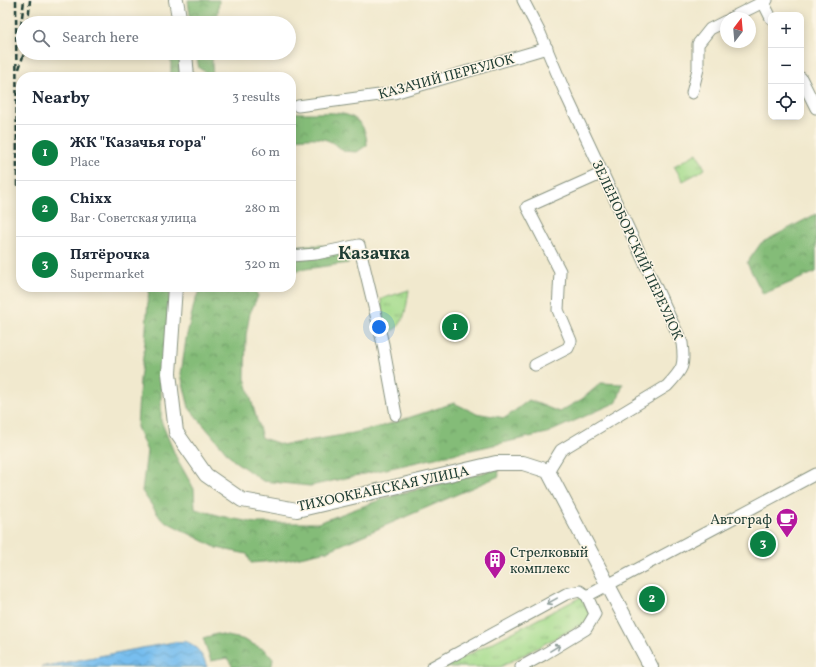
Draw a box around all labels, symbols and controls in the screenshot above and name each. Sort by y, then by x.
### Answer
north arrow [720,12,756,48]
map controls [768,12,804,120]
button: + [768,12,804,48]
search box [16,16,296,60]
icon: search [30,27,52,49]
text: Search here [62,28,139,49]
button: − [768,48,804,84]
street label: КАЗАЧИЙ ПЕРЕУЛОК [376,49,517,105]
button: locate [768,84,804,120]
text: Nearby [32,87,90,110]
text: 3 results [232,89,280,107]
text: ЖК "Казачья гора" [70,133,206,154]
text: 1 [42,144,48,162]
text: 60 m [252,144,280,162]
text: Place [70,154,100,172]
street label: ЗЕЛЕНОБОРСКИЙ ПЕРЕУЛОК [586,157,688,344]
text: Chixx [70,189,112,210]
text: 2 [42,200,48,218]
text: 280 m [244,200,280,218]
text: Bar · Советская улица [70,210,197,228]
district label: Казачка [338,242,410,267]
text: Пятёрочка [70,245,150,266]
text: 3 [42,256,48,274]
text: 320 m [245,256,280,274]
text: Supermarket [70,266,145,284]
pin: 1 [442,312,468,342]
your location [369,317,389,337]
street label: ТИХООКЕАНСКАЯ УЛИЦА [296,462,471,517]
cafe icon: Автограф [774,506,800,539]
place label: Автограф [710,511,772,530]
pin: 3 [750,529,776,559]
place label: Стрелковый комплекс [510,544,589,579]
building icon: Стрелковый комплекс [482,547,508,580]
pin: 2 [639,584,665,614]
one-way arrow [546,598,558,606]
one-way arrow [549,644,561,652]

